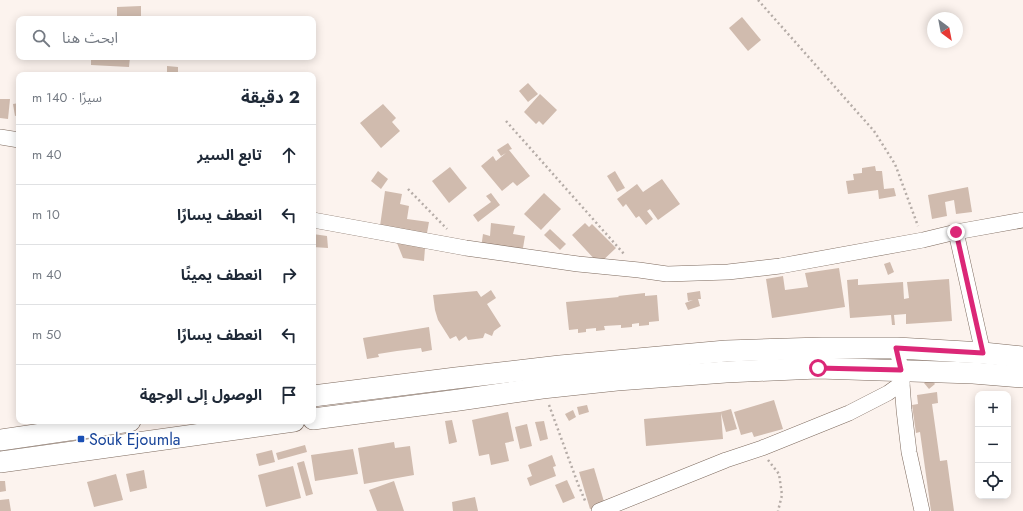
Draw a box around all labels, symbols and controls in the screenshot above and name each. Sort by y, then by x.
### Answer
north arrow [927,12,963,48]
search box [16,16,316,60]
icon: search [30,27,52,49]
text: ابحث هنا [62,27,118,49]
text: 2 دقيقة [241,85,300,109]
text: سيرًا · 140 m [32,88,102,107]
text: تابع السير [197,144,262,166]
icon: ahead [278,144,300,166]
text: 40 m [32,145,61,164]
text: انعطف يسارًا [177,204,262,226]
icon: left [278,204,300,226]
text: 10 m [32,205,60,224]
route end [947,223,965,241]
text: انعطف يمينًا [181,264,262,286]
icon: right [278,264,300,286]
text: 40 m [32,265,61,284]
text: انعطف يسارًا [177,324,262,346]
icon: left [278,324,300,346]
text: 50 m [32,325,61,344]
route start [809,359,827,377]
text: الوصول إلى الوجهة [140,384,262,406]
icon: arrive [278,384,300,406]
map controls [975,391,1011,499]
button: + [975,391,1011,427]
button: − [975,427,1011,463]
place label: Souk Ejoumla [89,428,181,451]
marker: Souk Ejoumla [76,434,86,444]
button: locate [975,463,1011,499]

